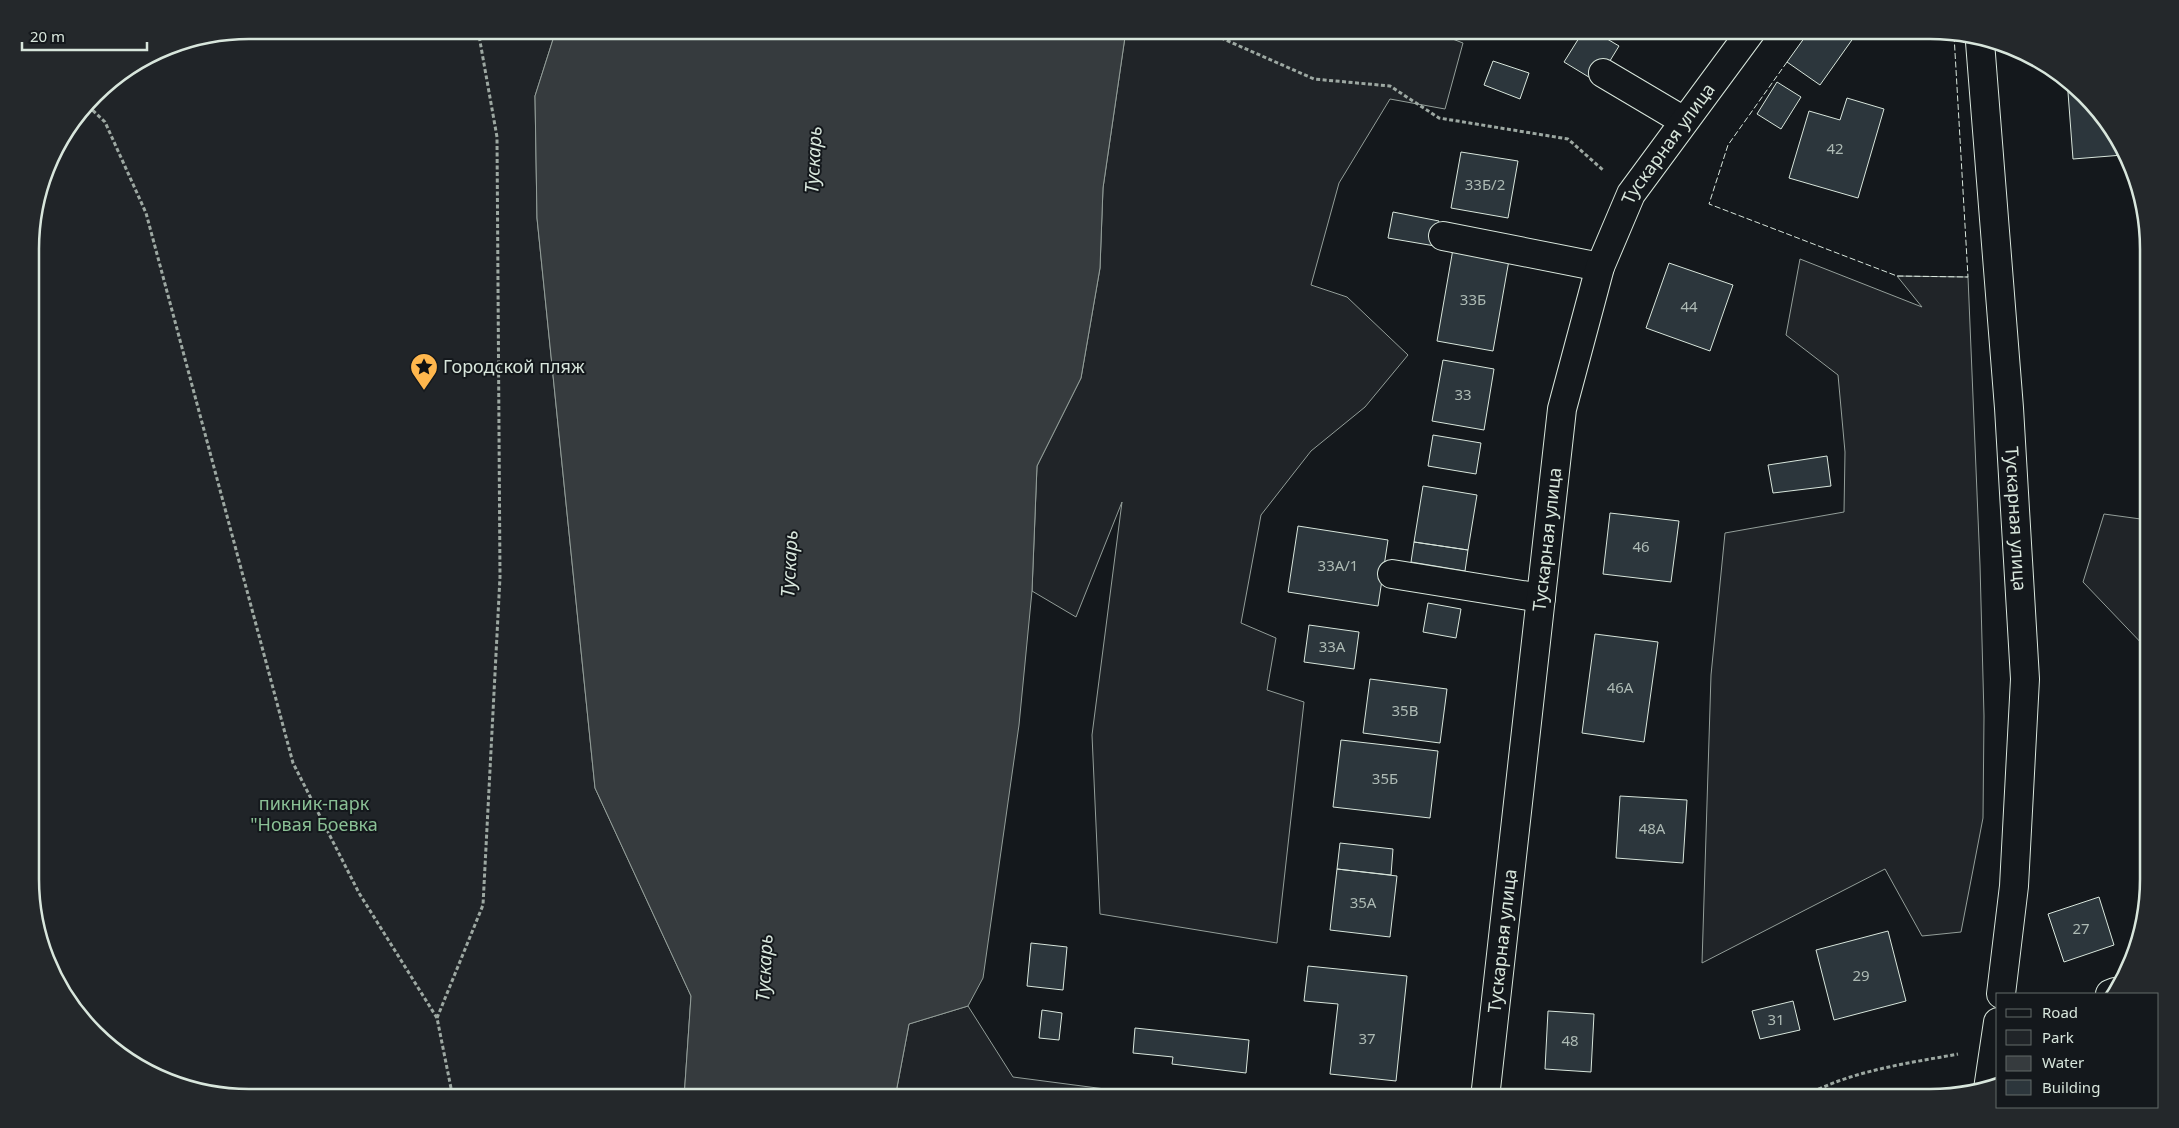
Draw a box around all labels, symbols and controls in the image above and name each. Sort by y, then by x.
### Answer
scale bar [22,20,148,52]
text: 20 m [30,26,65,46]
street label: Тускарная улица [1615,78,1720,207]
water label: Тускарь [798,126,828,194]
house number: 42 [1826,138,1844,158]
house number: 33Б/2 [1465,174,1505,194]
house number: 33Б [1460,289,1486,309]
house number: 44 [1680,296,1698,316]
place icon: Городской пляж [409,352,439,391]
place label: Городской пляж [443,354,585,378]
house number: 33 [1454,384,1472,404]
street label: Тускарная улица [2000,446,2033,591]
street label: Тускарная улица [1526,466,1566,613]
water label: Тускарь [774,530,804,598]
house number: 46 [1632,536,1650,556]
house number: 33А/1 [1318,555,1358,575]
house number: 33А [1319,636,1346,656]
house number: 46А [1607,677,1634,697]
house number: 35В [1392,700,1418,720]
house number: 35Б [1372,768,1398,788]
park label: пикник-парк "Новая Боевка [250,791,378,836]
house number: 48А [1639,818,1666,838]
street label: Тускарная улица [1482,868,1522,1014]
house number: 35А [1350,892,1377,912]
house number: 27 [2072,918,2090,938]
water label: Тускарь [749,934,779,1002]
house number: 29 [1852,965,1870,985]
legend [1996,993,2159,1108]
text: Road [2042,1002,2078,1022]
house number: 31 [1767,1009,1785,1029]
text: Park [2042,1027,2074,1047]
house number: 37 [1358,1028,1376,1048]
house number: 48 [1561,1030,1579,1050]
text: Water [2042,1052,2084,1072]
text: Building [2042,1077,2100,1097]

